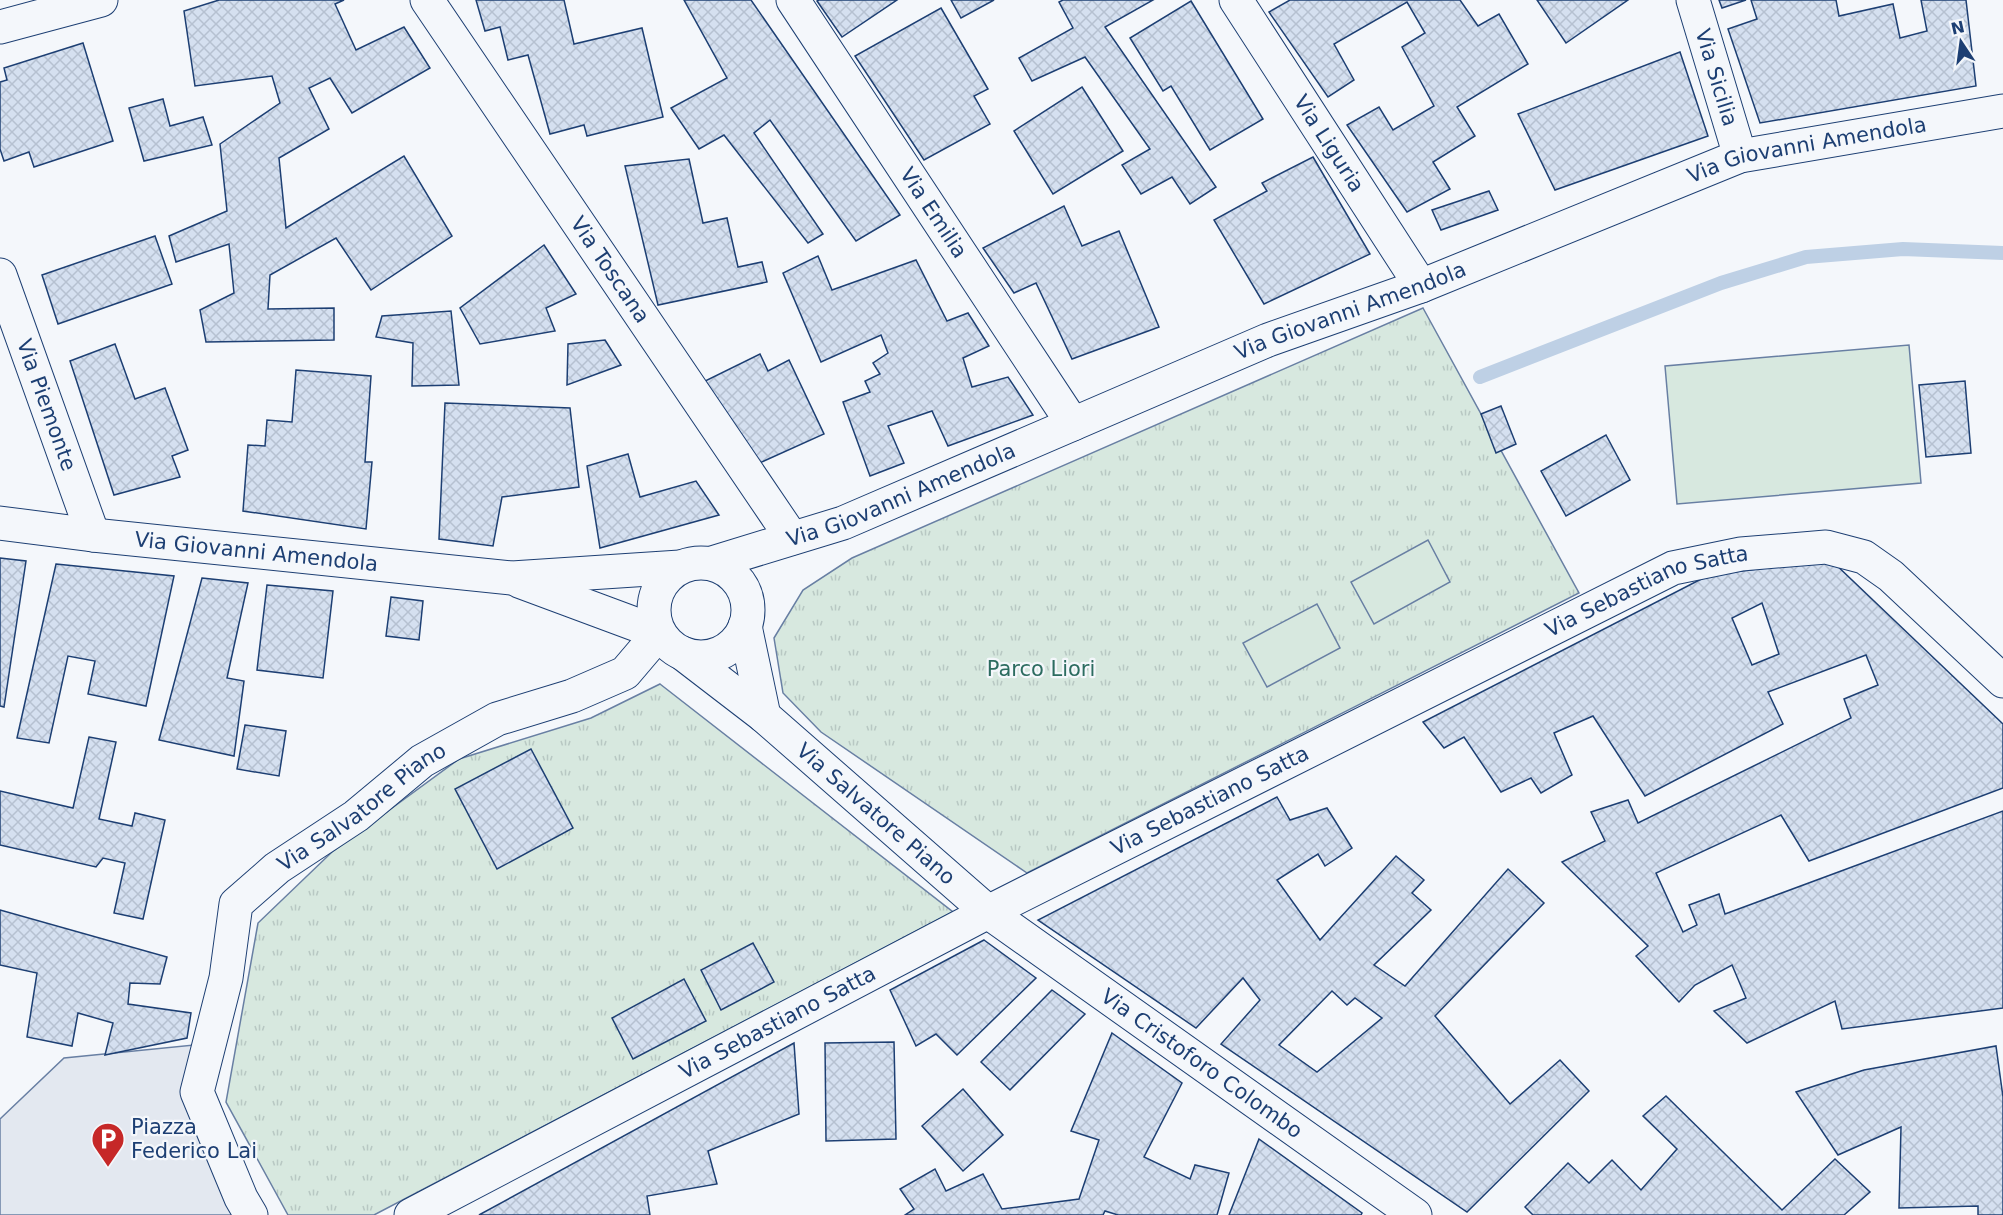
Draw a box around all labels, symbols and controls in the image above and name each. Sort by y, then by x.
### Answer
north arrow [1931,12,1991,72]
text: N [1949,17,1966,39]
street label: Via Sicilia [1690,26,1742,129]
street label: Via Liguria [1289,91,1369,197]
street label: Via Giovanni Amendola [1684,112,1928,188]
street label: Via Emilia [895,163,972,263]
street label: Via Toscana [566,212,654,327]
street label: Via Giovanni Amendola [1231,257,1469,365]
street label: Via Piemonte [12,336,81,474]
street label: Via Giovanni Amendola [784,438,1019,552]
street label: Via Giovanni Amendola [133,527,379,576]
street label: Via Sebastiano Satta [1541,541,1749,642]
park label: Parco Liori [987,657,1095,681]
street label: Via Salvatore Piano [273,738,450,876]
street label: Via Salvatore Piano [792,738,960,890]
street label: Via Sebastiano Satta [1107,741,1313,860]
street label: Via Sebastiano Satta [675,961,880,1084]
street label: Via Cristoforo Colombo [1096,984,1307,1143]
place label: Piazza Federico Lai [131,1115,257,1163]
parking icon: Piazza Federico Lai [90,1121,126,1168]

